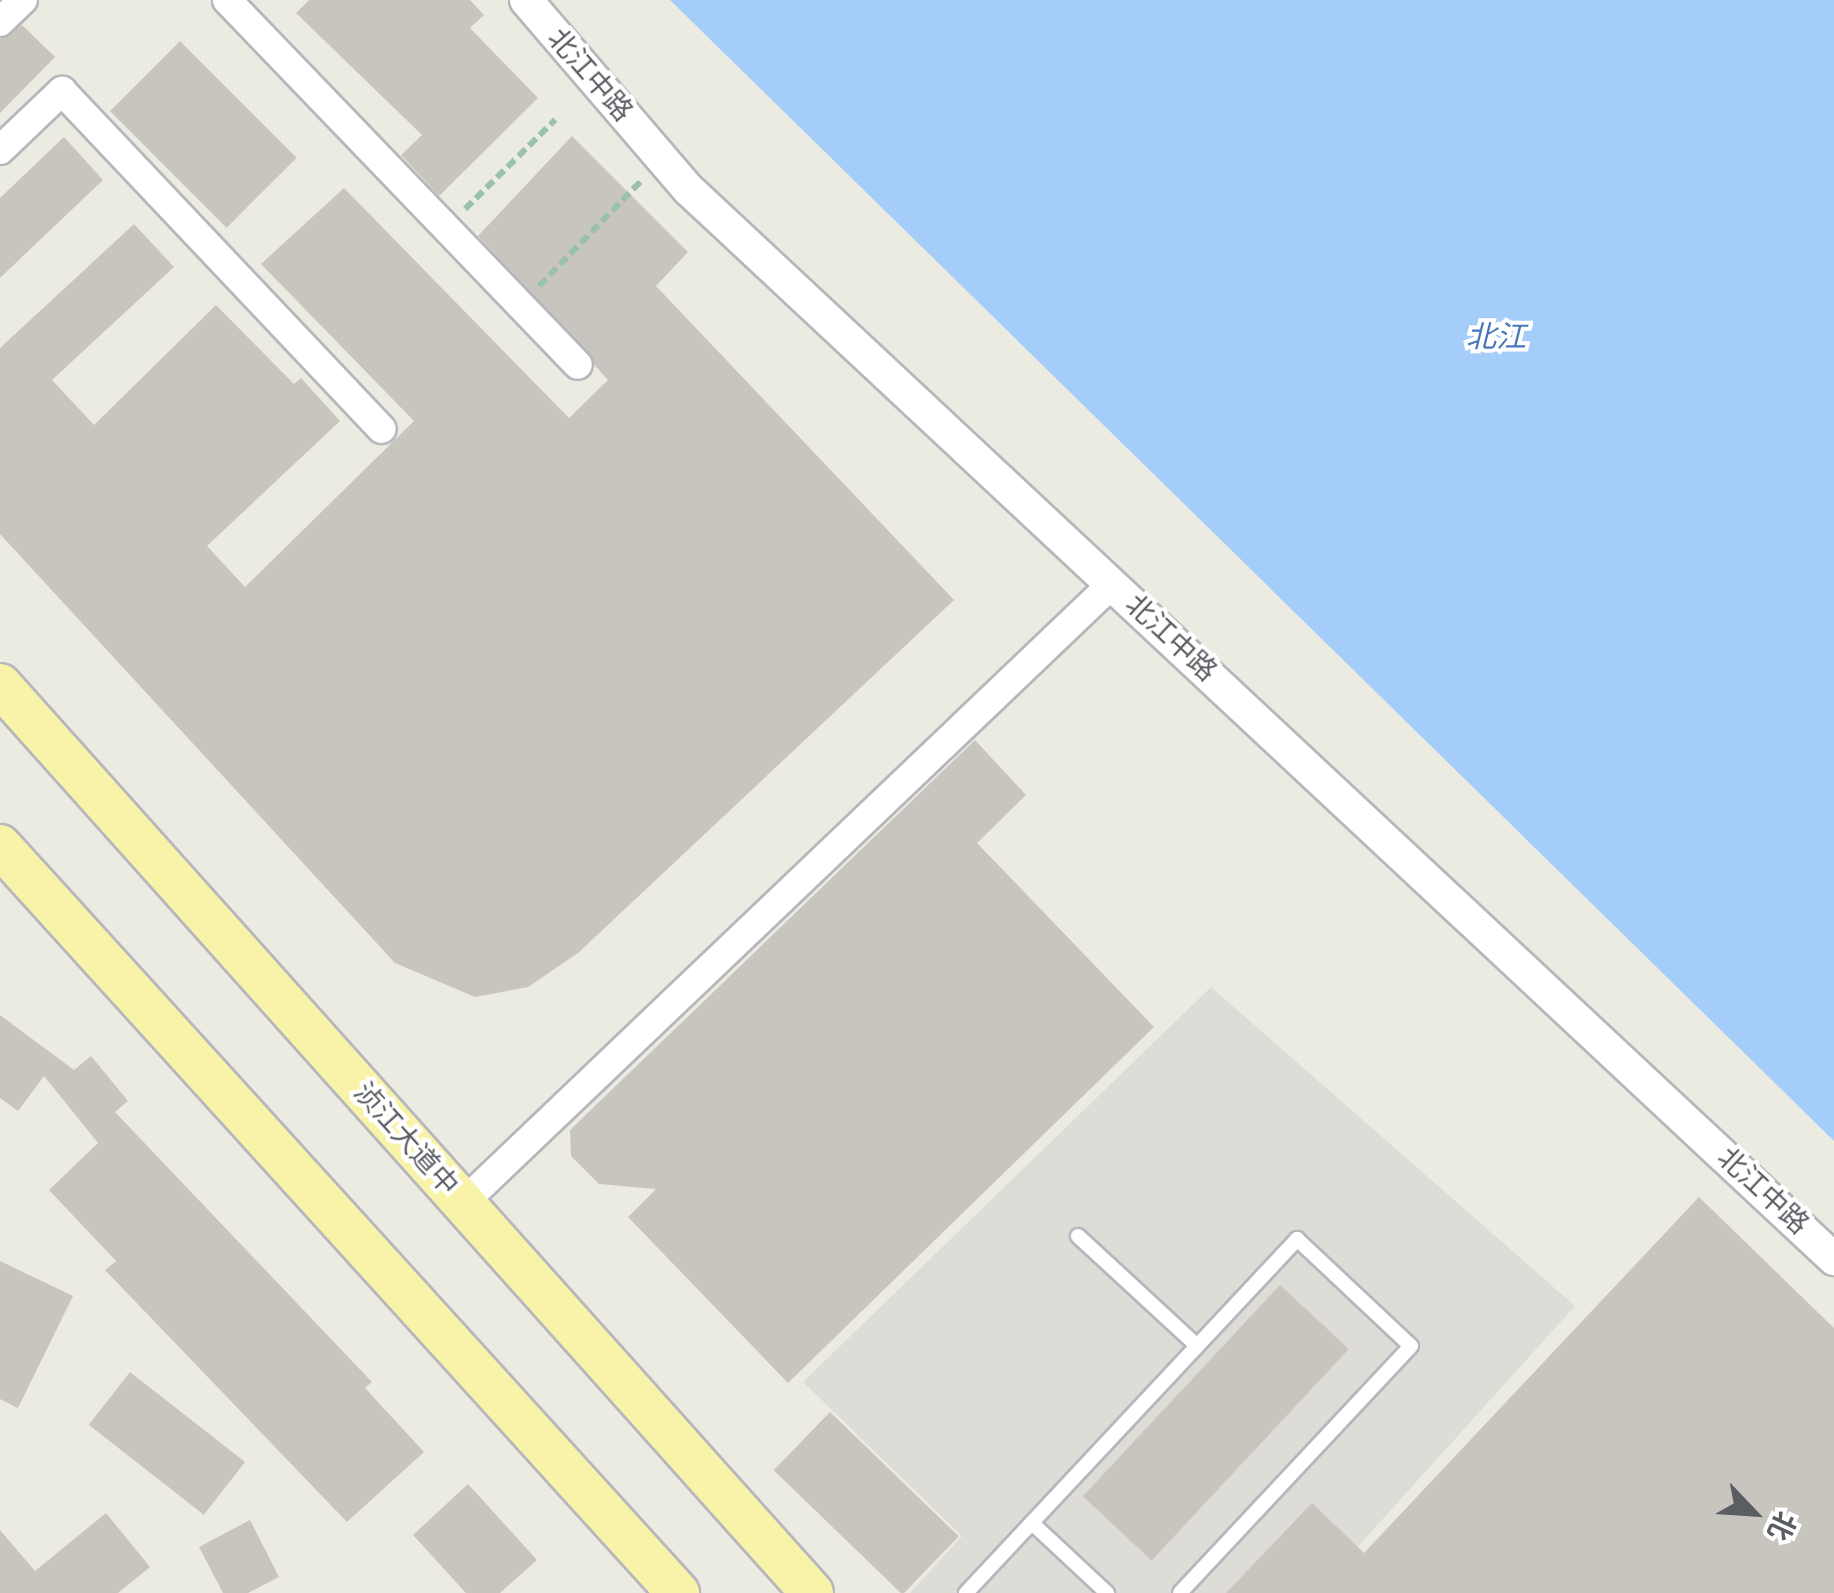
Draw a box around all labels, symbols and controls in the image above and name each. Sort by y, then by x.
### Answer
street label: 北江中路 [541,22,639,128]
water label: 北江 [1466,319,1526,355]
street label: 北江中路 [1119,588,1223,688]
street label: 浈江大道中 [347,1076,465,1202]
street label: 北江中路 [1711,1141,1815,1241]
north arrow [1704,1463,1804,1563]
text: 北 [1761,1506,1803,1546]

